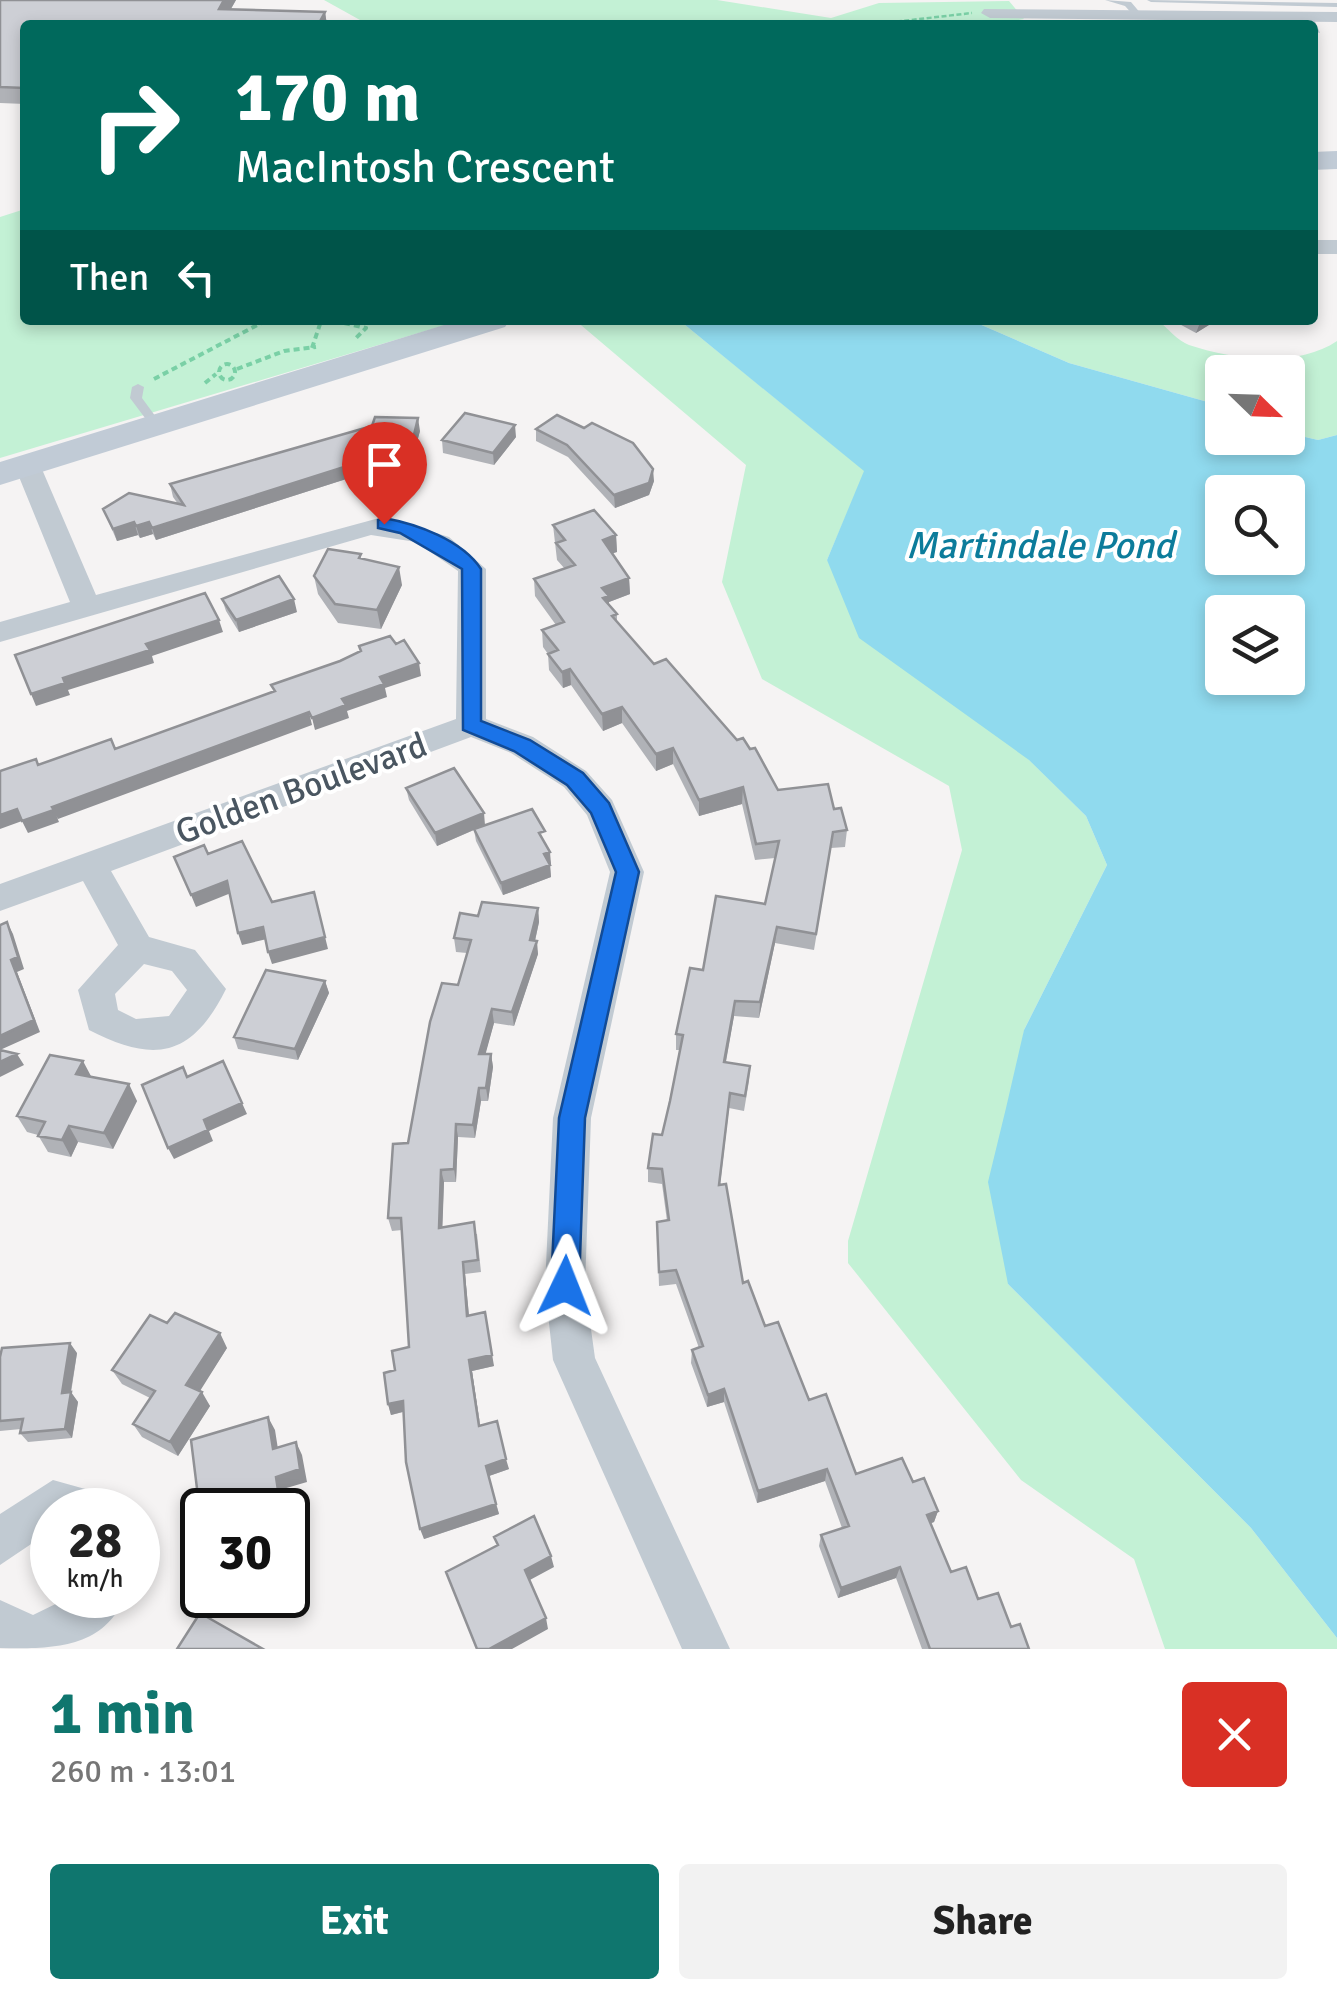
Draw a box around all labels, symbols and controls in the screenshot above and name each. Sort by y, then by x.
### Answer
text: 170 m [235,54,420,140]
icon: right [70,60,200,190]
text: MacIntosh Crescent [235,140,615,195]
icon: left [169,250,224,305]
text: Then [70,254,149,301]
north arrow [1205,355,1305,455]
map controls [1205,355,1305,695]
pin [342,422,427,525]
icon: arrive [357,437,412,492]
button: search [1205,475,1305,575]
water label: Martindale Pond [906,522,1178,569]
button: layers [1205,595,1305,695]
street label: Golden Boulevard [170,723,433,854]
position arrow [513,1234,617,1338]
speed limit sign: 30 [180,1488,310,1618]
text: 28 [68,1510,122,1572]
text: km/h [67,1563,123,1594]
text: 1 min [50,1677,195,1751]
button: close [1182,1682,1287,1787]
text: 260 m · 13:01 [50,1752,236,1791]
button: Exit [50,1864,659,1979]
button: Share [679,1864,1287,1979]

